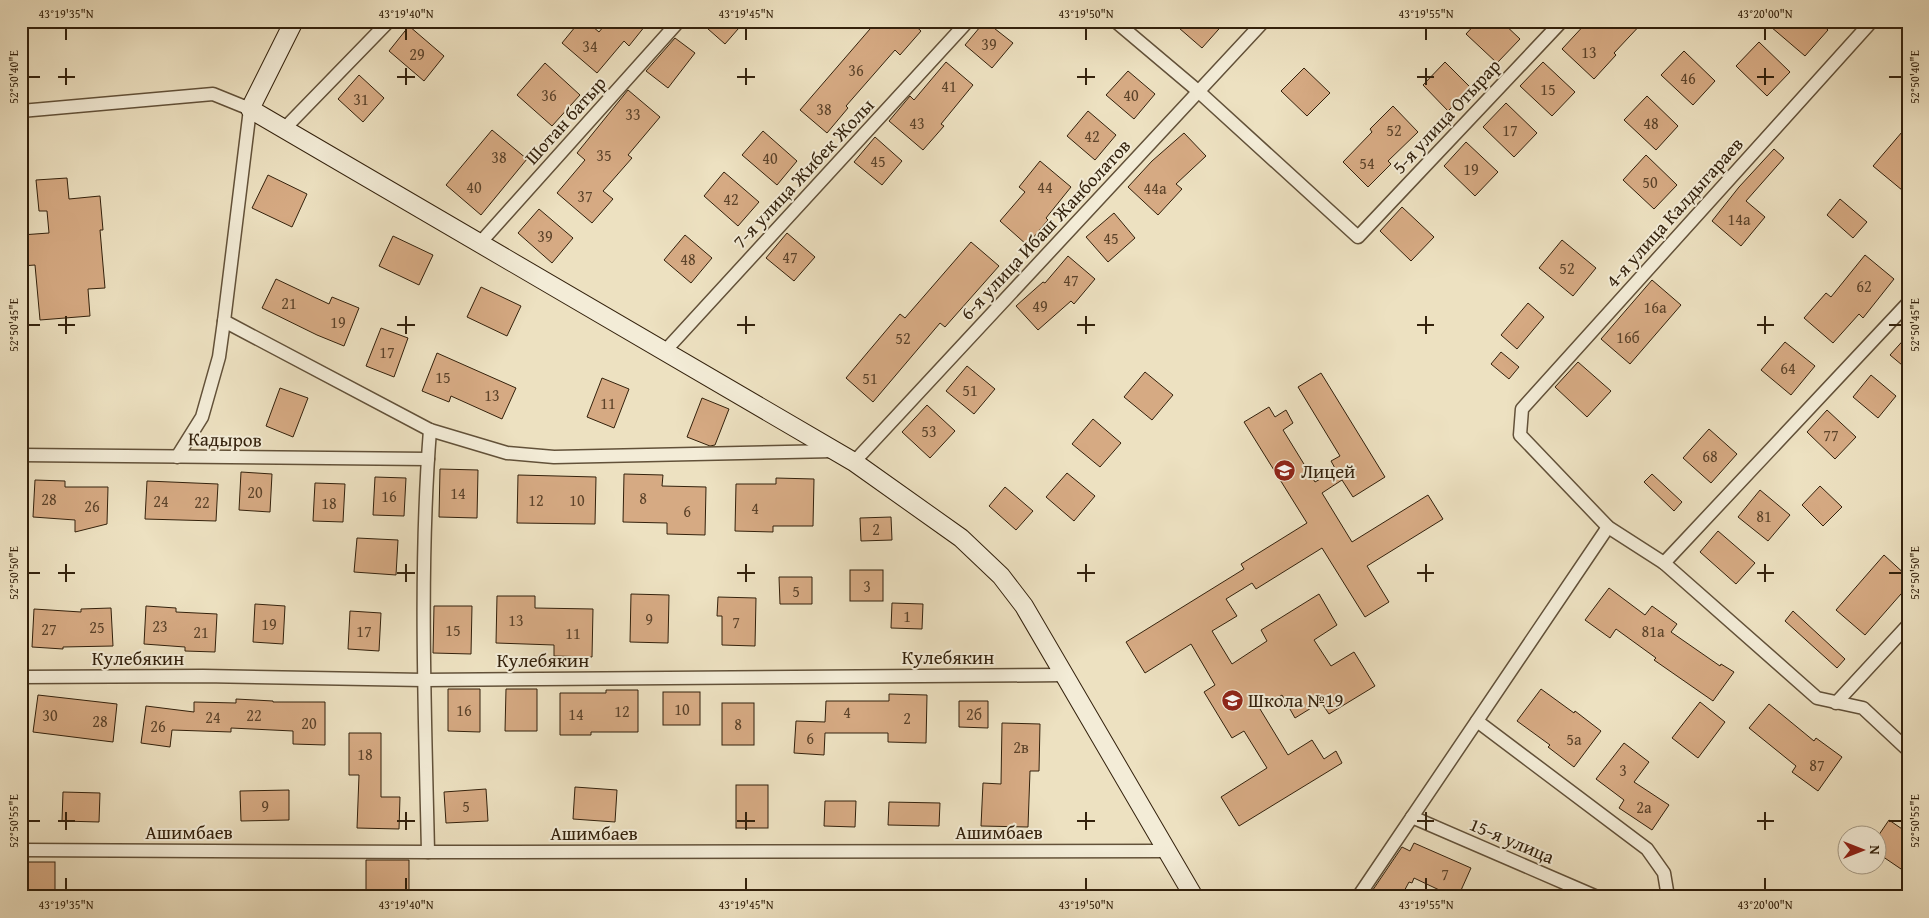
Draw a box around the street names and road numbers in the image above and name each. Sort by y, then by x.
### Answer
street label: 5-я улица Отырар [1385,52,1507,180]
street label: Шотан батыр [518,70,612,170]
street label: 7-я улица Жибек Жолы [726,92,880,254]
street label: 4-я улица Калдыгараев [1599,130,1749,294]
street label: 6-я улица Ибаш Жанболатов [953,132,1137,326]
street label: Кадыров [188,424,262,454]
street label: Кулебякин [902,643,994,671]
street label: Кулебякин [92,644,184,672]
street label: Кулебякин [497,646,589,674]
street label: 15-я улица [1465,810,1559,870]
street label: Ашимбаев [145,818,233,846]
street label: Ашимбаев [955,818,1043,846]
street label: Ашимбаев [550,819,638,847]

